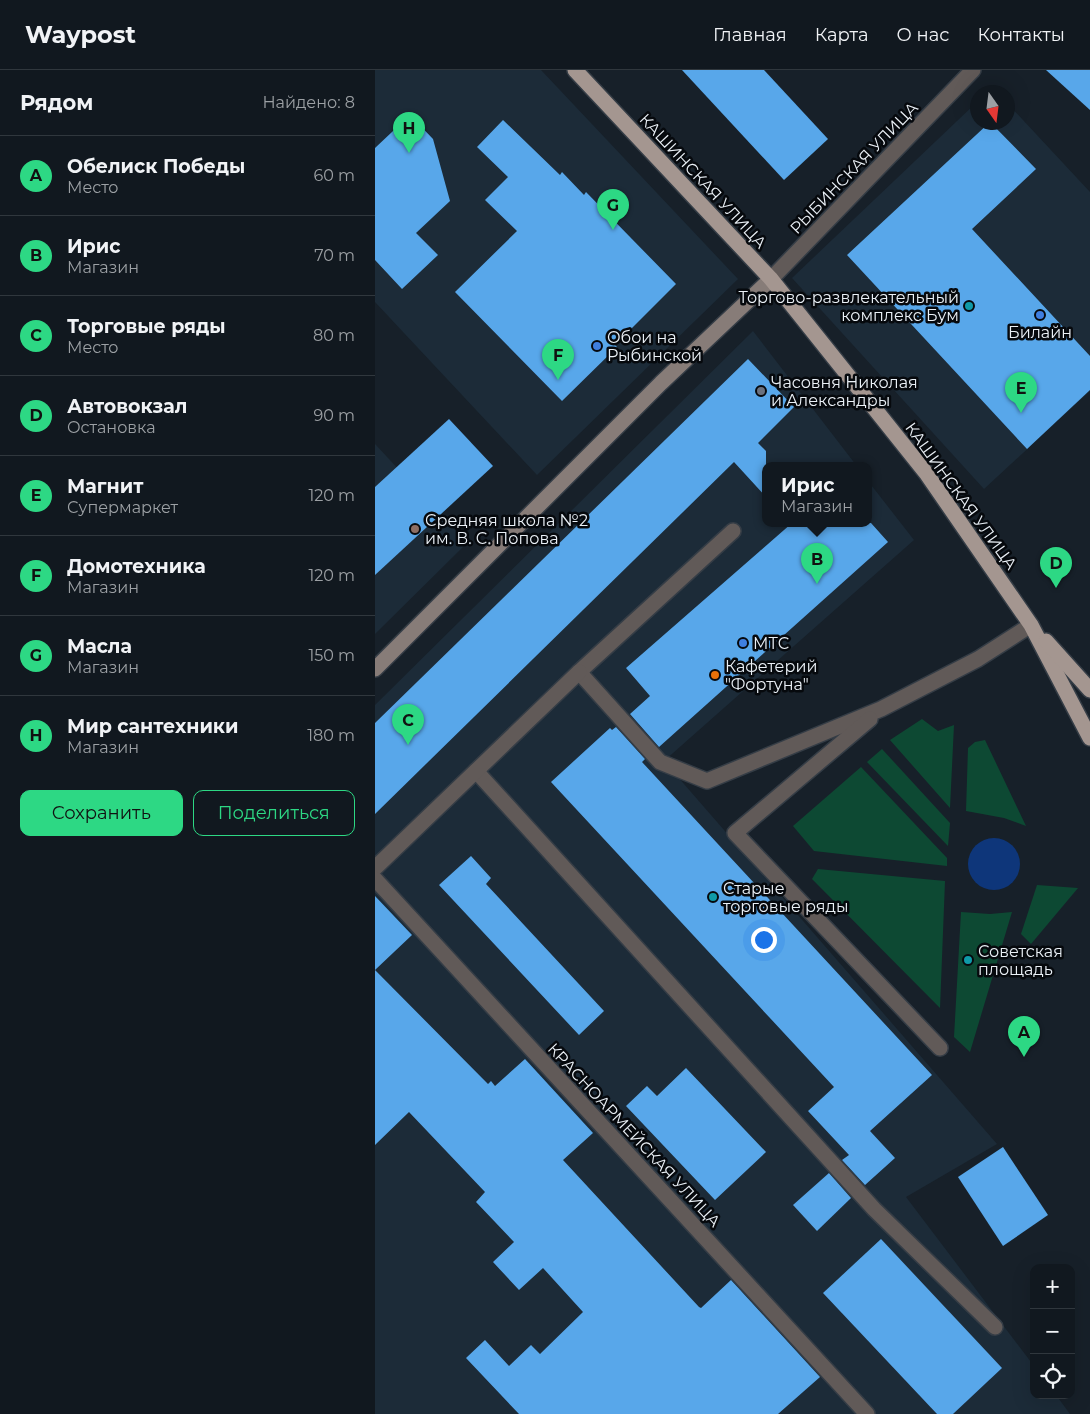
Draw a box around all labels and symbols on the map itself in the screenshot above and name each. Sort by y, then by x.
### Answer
north arrow [970,85,1015,130]
street label: РЫБИНСКАЯ УЛИЦА [786,98,922,238]
street label: КАШИНСКАЯ УЛИЦА [636,110,770,252]
pin: H [393,112,425,153]
pin: G [597,189,629,230]
place label: Торгово-развлекательный комплекс Бум [738,288,959,325]
marker: Торгово-развлекательный комплекс Бум [963,300,975,312]
marker: Билайн [1034,309,1046,321]
place label: Билайн [1008,323,1072,342]
place label: Обои на Рыбинской [607,328,702,365]
pin: F [542,339,574,380]
marker: Обои на Рыбинской [591,340,603,352]
pin: E [1005,372,1037,413]
place label: Часовня Николая и Александры [771,373,918,410]
marker: Часовня Николая и Александры [755,385,767,397]
street label: КАШИНСКАЯ УЛИЦА [901,419,1021,573]
place label: Средняя школа №2 им. В. С. Попова [425,511,588,548]
marker: Средняя школа №2 им. В. С. Попова [409,523,421,535]
pin: B [801,543,833,584]
pin: D [1040,547,1072,588]
place label: МТС [753,634,789,653]
marker: МТС [737,637,749,649]
place label: Кафетерий "Фортуна" [725,657,817,694]
marker: Кафетерий "Фортуна" [709,669,721,681]
pin: C [392,704,424,745]
place label: Старые торговые ряды [723,879,848,916]
marker: Старые торговые ряды [707,891,719,903]
your location [751,927,777,953]
place label: Советская площадь [978,942,1063,979]
marker: Советская площадь [962,954,974,966]
pin: A [1008,1016,1040,1057]
street label: КРАСНОАРМЕЙСКАЯ УЛИЦА [544,1039,724,1231]

